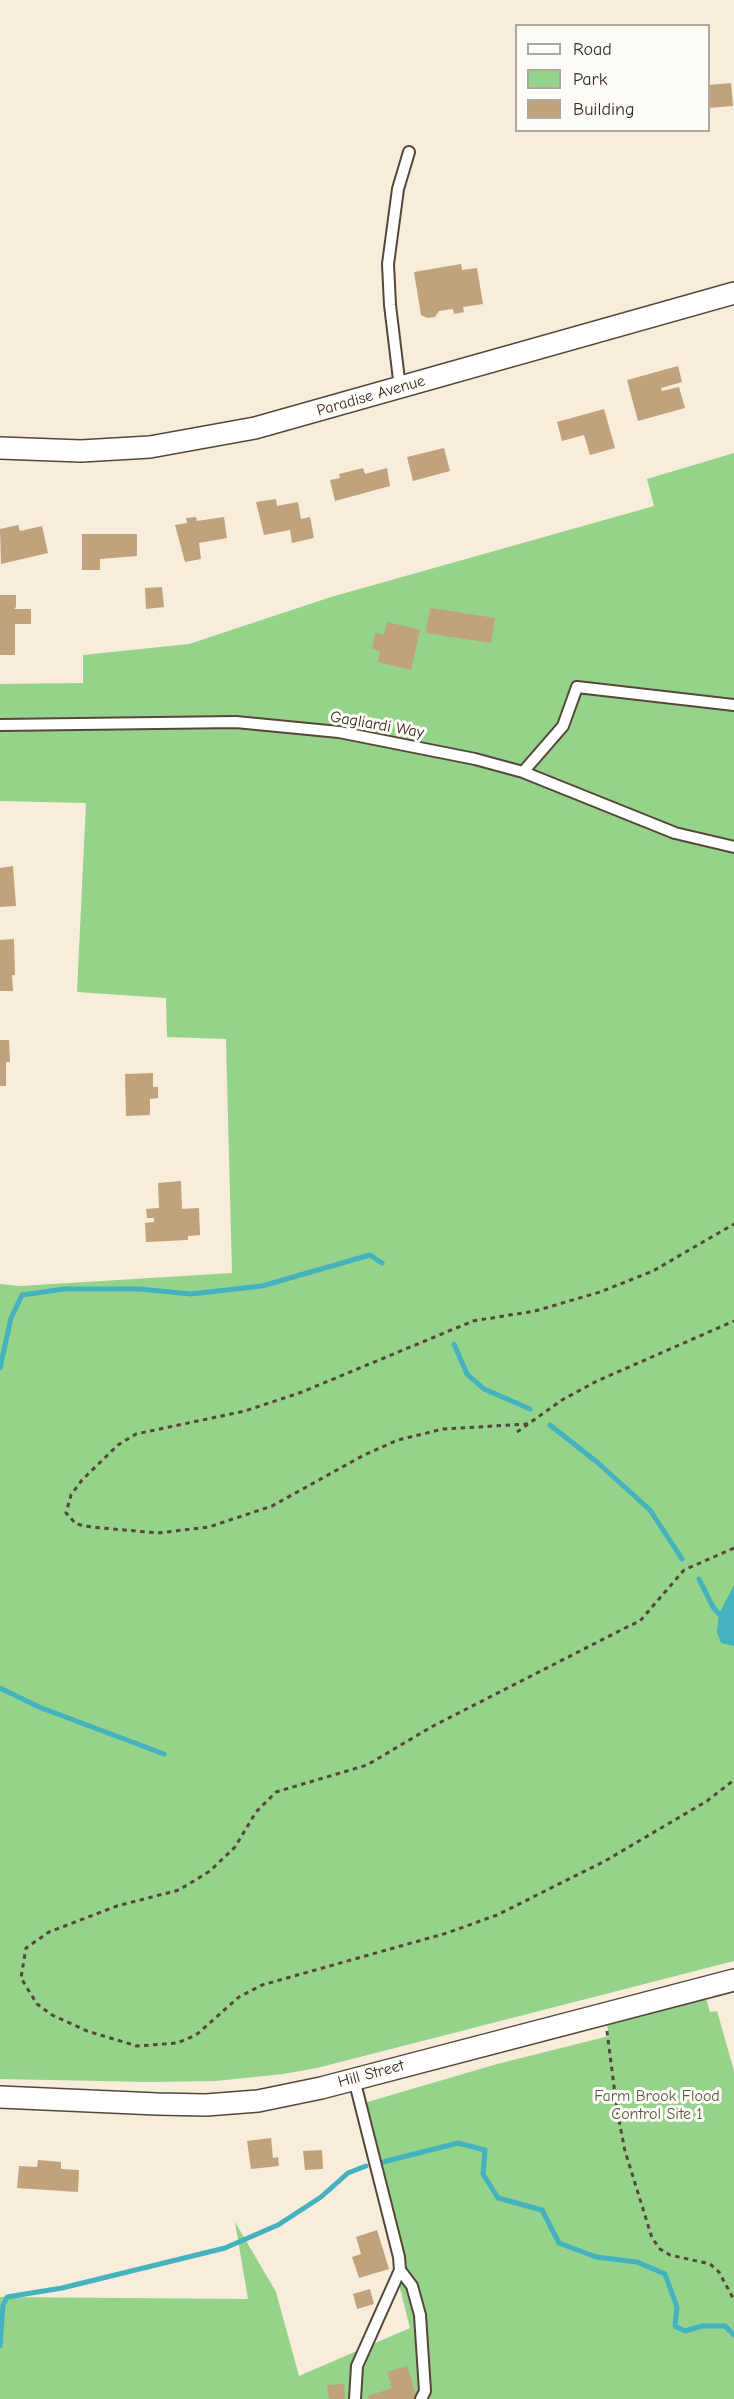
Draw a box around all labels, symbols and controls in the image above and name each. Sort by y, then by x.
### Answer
legend [515,24,710,132]
text: Road [573,39,612,60]
text: Park [573,69,607,90]
text: Building [573,99,635,120]
street label: Paradise Avenue [315,371,427,421]
street label: Gagliardi Way [329,707,425,743]
street label: Hill Street [336,2056,406,2092]
park label: Farm Brook Flood Control Site 1 [594,2086,720,2124]

